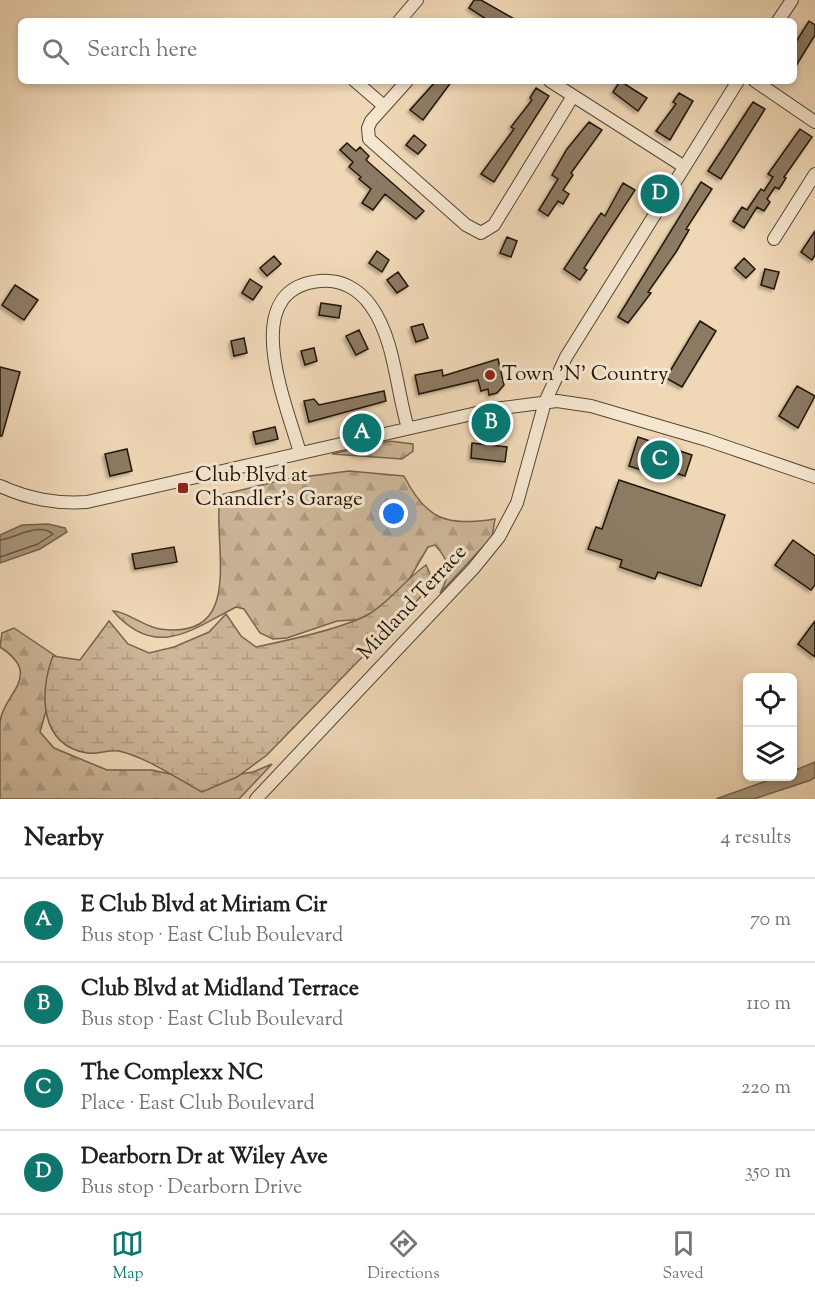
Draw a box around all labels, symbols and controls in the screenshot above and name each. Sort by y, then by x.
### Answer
search box [18,18,797,84]
icon: search [39,35,72,68]
text: Search here [87,35,197,67]
pin: D [640,172,680,216]
place label: Town 'N' Country [502,360,669,390]
marker: Town 'N' Country [483,368,497,382]
pin: B [472,400,510,446]
pin: A [342,410,382,456]
pin: C [640,438,680,482]
place label: Club Blvd at Chandler's Garage [195,461,363,515]
marker: Club Blvd at Chandler's Garage [176,481,190,495]
your location [379,499,408,528]
street label: Midland Terrace [351,539,475,667]
map controls [743,673,797,781]
button: locate [743,673,797,727]
button: layers [743,727,797,781]
text: Nearby [24,820,104,857]
text: 4 results [720,824,791,853]
text: E Club Blvd at Miriam Cir [81,890,327,922]
text: A [35,906,52,935]
text: 70 m [750,906,791,935]
text: Bus stop · East Club Boulevard [81,922,343,951]
text: Club Blvd at Midland Terrace [81,974,359,1006]
text: B [37,990,50,1019]
text: 110 m [746,990,791,1019]
text: Bus stop · East Club Boulevard [81,1006,343,1035]
text: The Complexx NC [81,1058,263,1090]
text: C [35,1074,52,1103]
text: 220 m [741,1074,791,1103]
text: Place · East Club Boulevard [81,1090,315,1119]
text: Dearborn Dr at Wiley Ave [81,1142,328,1174]
text: D [36,1158,51,1187]
text: 350 m [745,1158,791,1187]
text: Bus stop · Dearborn Drive [81,1174,302,1203]
tab: Map [111,1227,144,1286]
tab: Directions [367,1227,440,1286]
tab: Saved [662,1227,704,1286]

